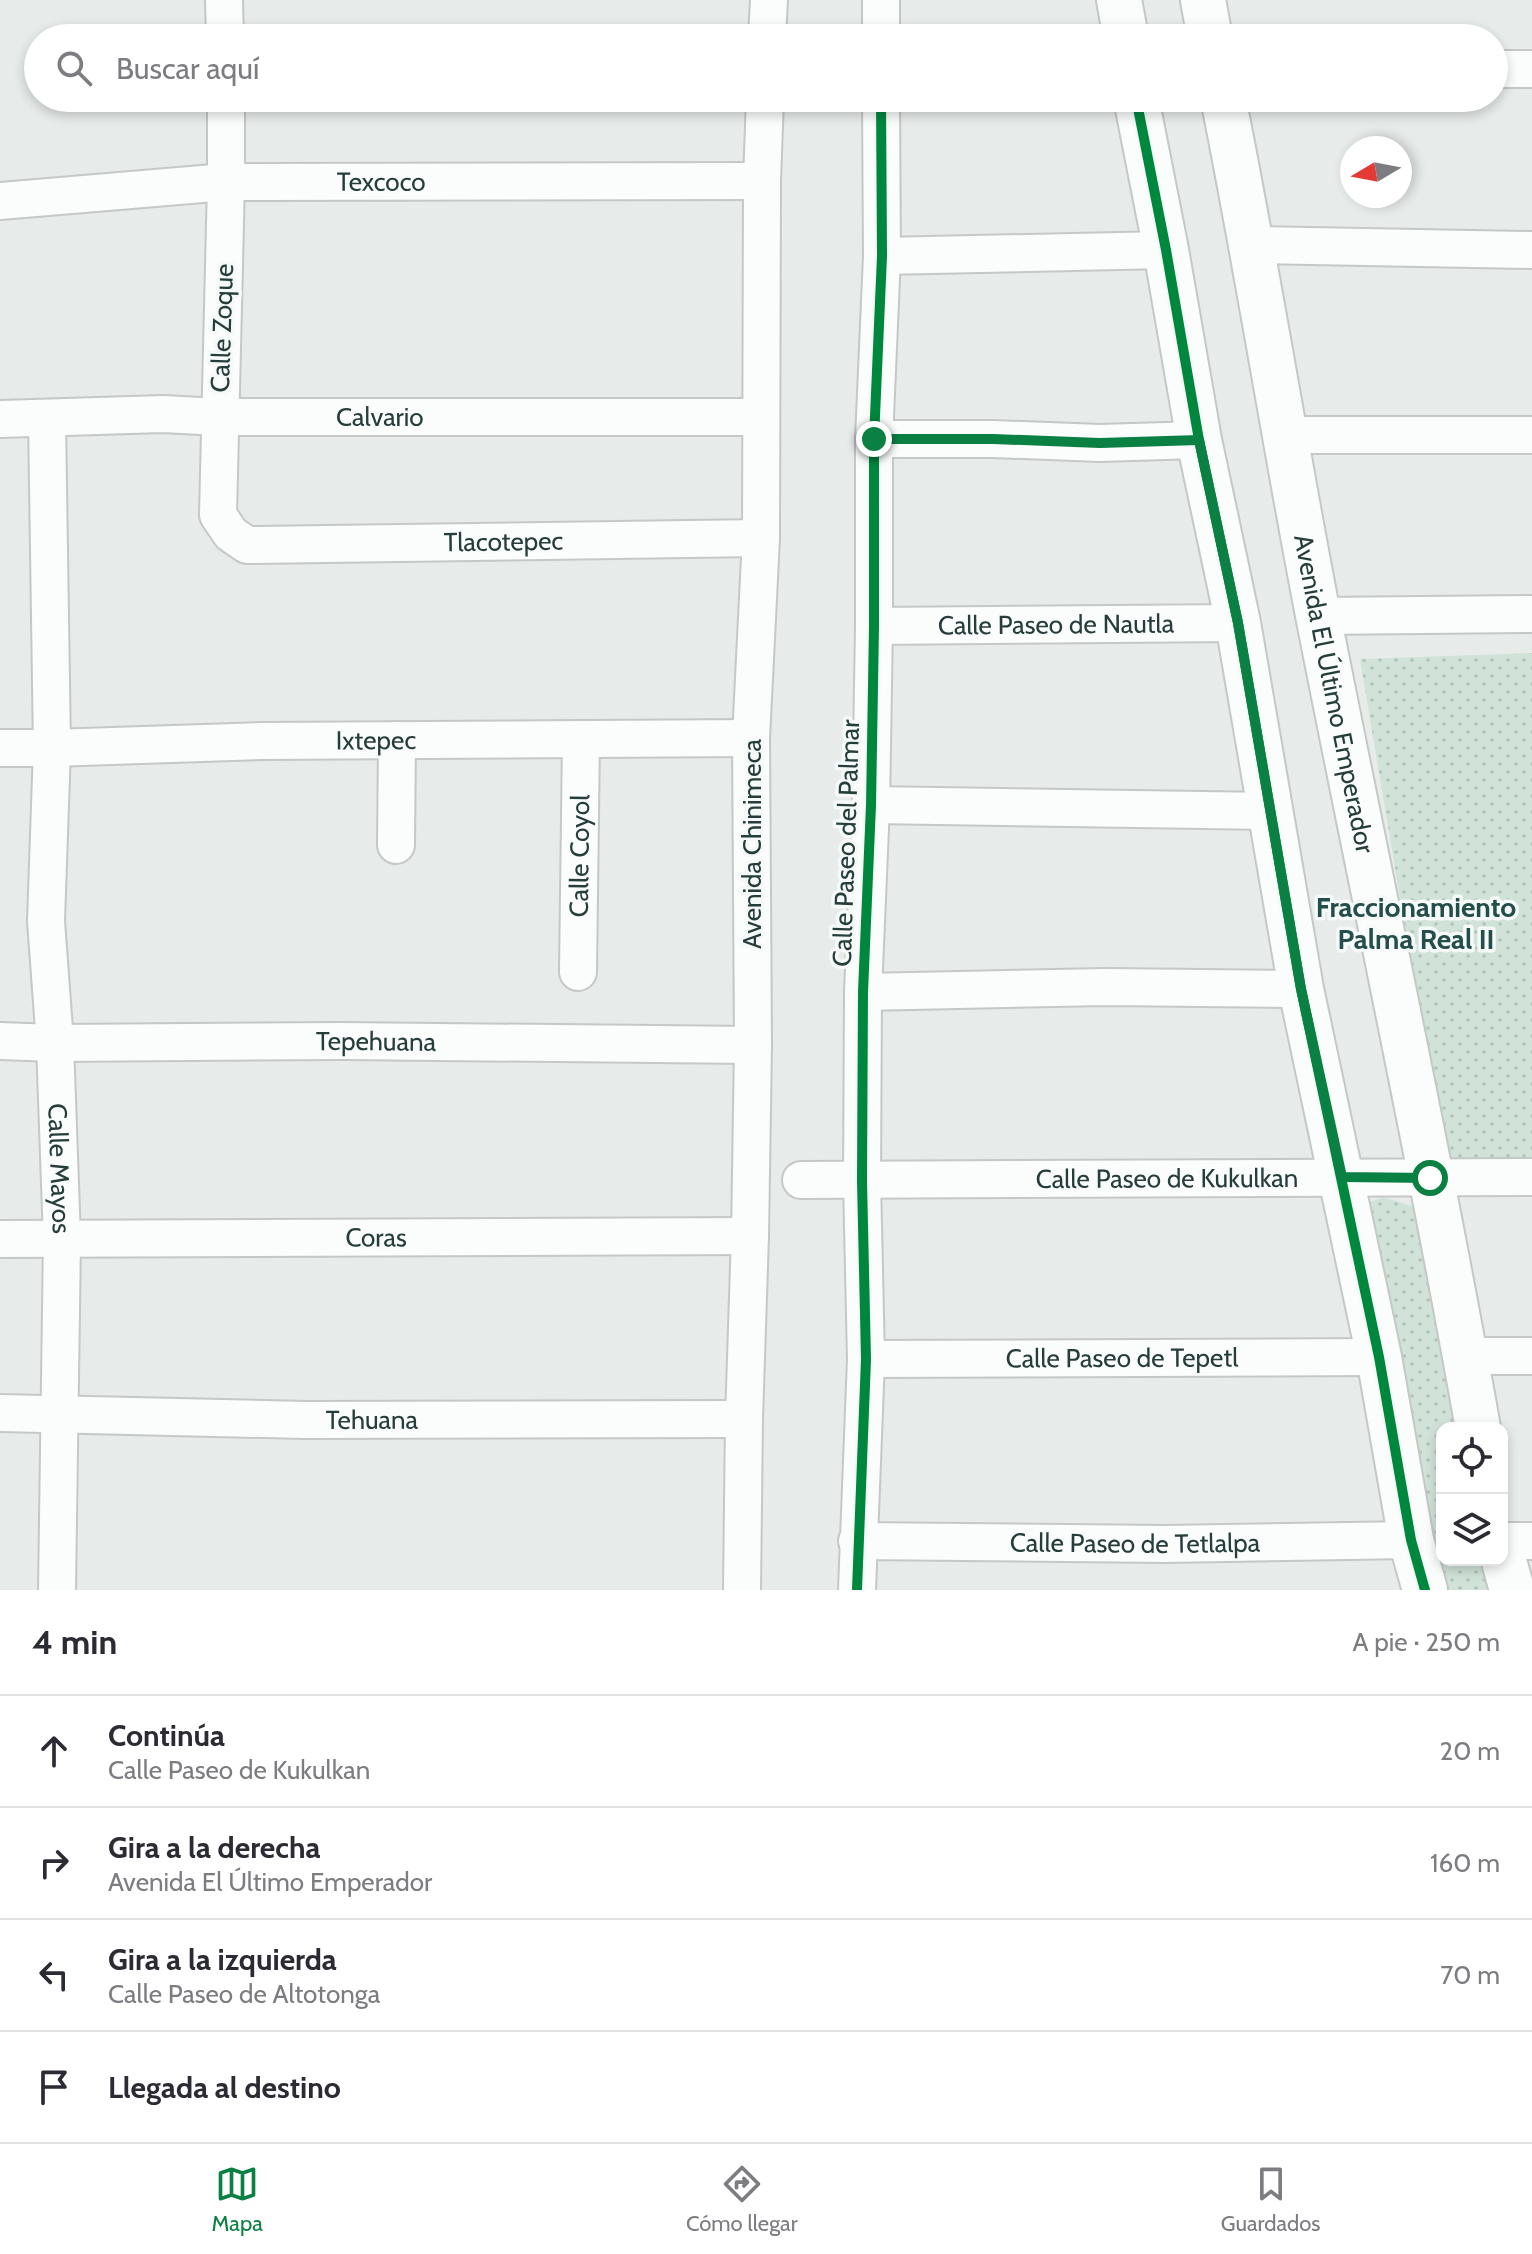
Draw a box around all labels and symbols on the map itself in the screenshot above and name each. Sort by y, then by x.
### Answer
north arrow [1340,136,1412,208]
street label: Texcoco [337,166,426,198]
street label: Calle Zoque [204,263,240,393]
street label: Calvario [336,401,424,433]
route end [856,421,892,457]
street label: Tlacotepec [443,525,564,558]
street label: Avenida El Último Emperador [1287,532,1382,857]
street label: Calle Paseo de Nautla [938,608,1175,641]
street label: Calle Paseo del Palmar [826,718,866,967]
street label: Ixtepec [336,724,416,757]
street label: Avenida Chinimeca [736,739,768,949]
street label: Calle Coyol [563,794,596,918]
district label: Fraccionamiento Palma Real II [1316,890,1516,956]
street label: Tepehuana [316,1025,437,1058]
street label: Calle Mayos [41,1103,78,1235]
route start [1412,1160,1448,1196]
street label: Calle Paseo de Kukulkan [1036,1162,1298,1195]
street label: Coras [345,1221,407,1254]
street label: Calle Paseo de Tepetl [1006,1342,1238,1374]
street label: Tehuana [326,1404,419,1436]
street label: Calle Paseo de Tetlalpa [1010,1526,1261,1560]

